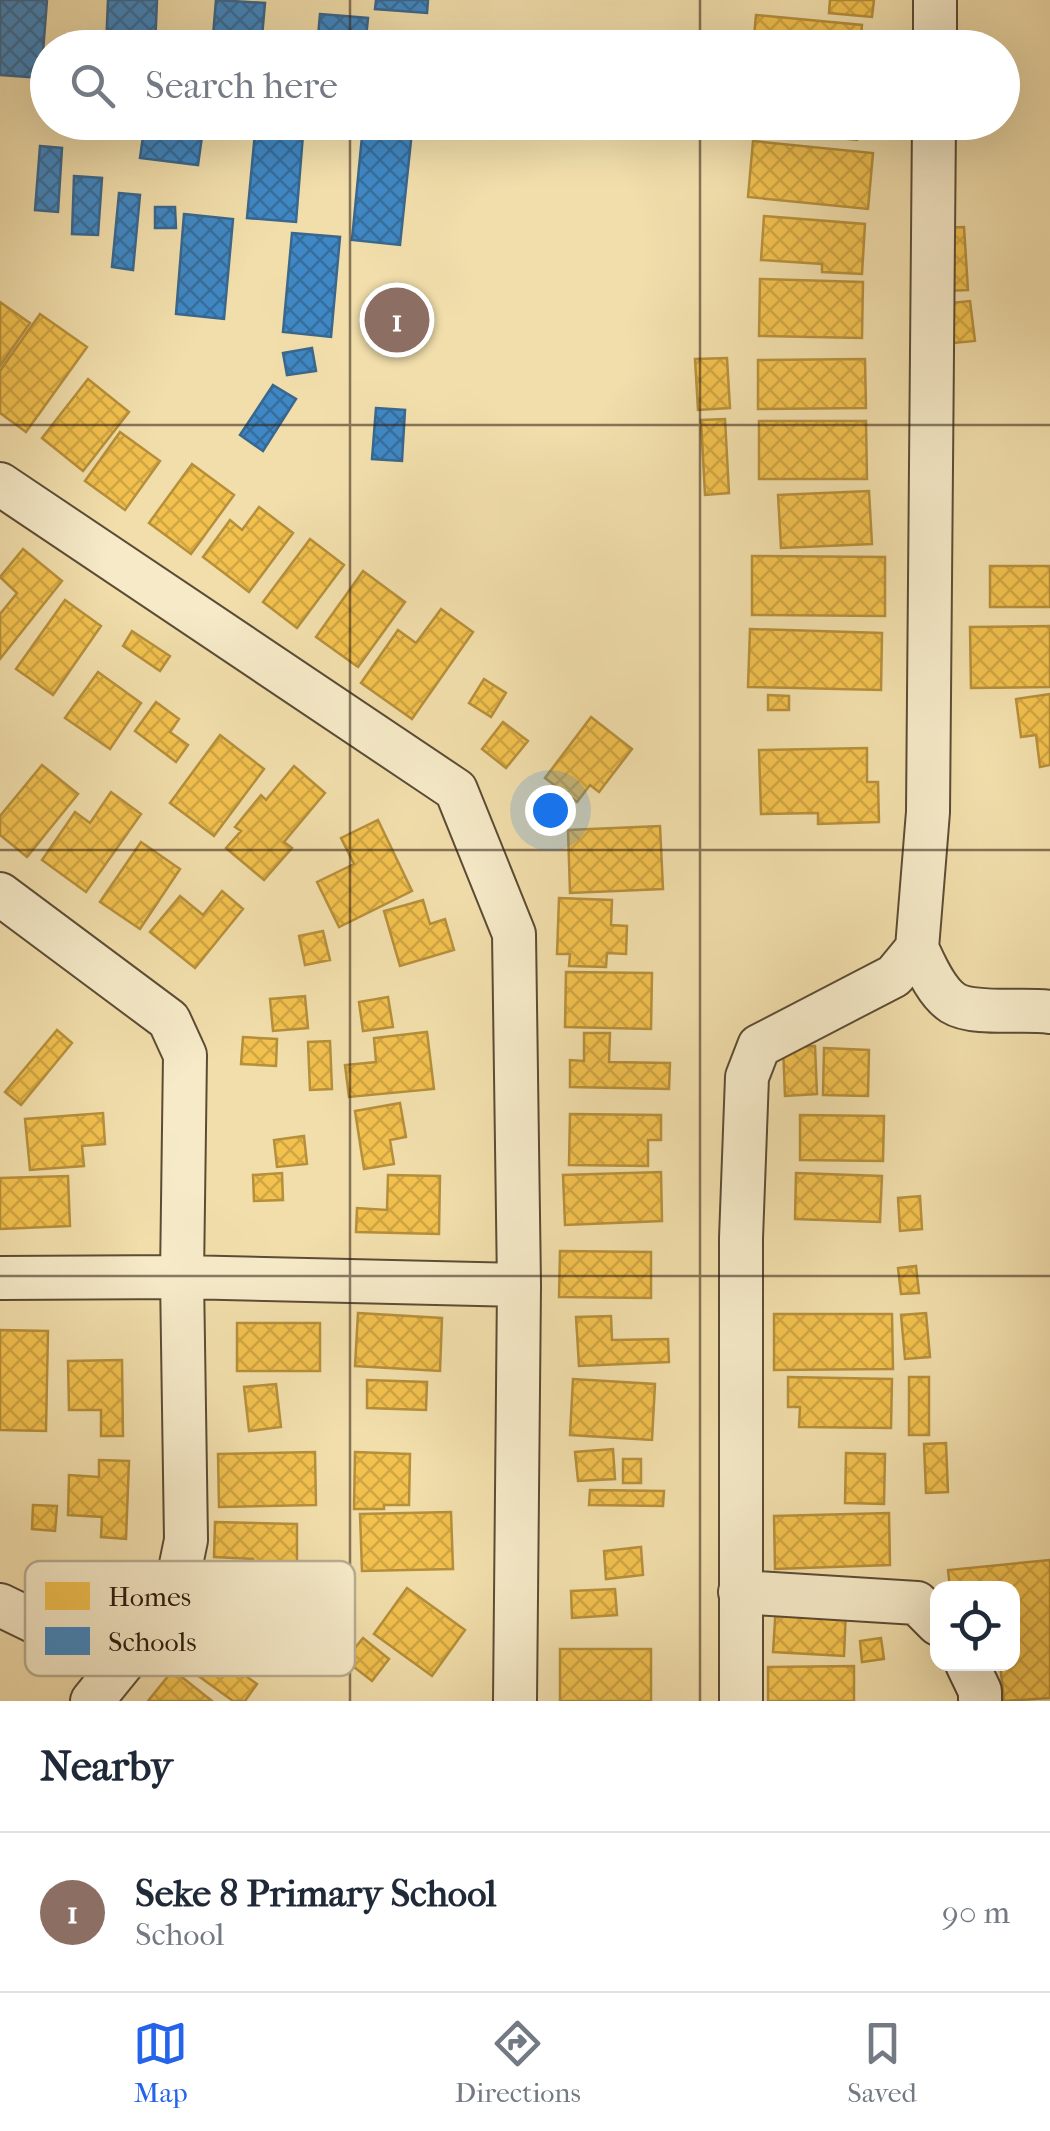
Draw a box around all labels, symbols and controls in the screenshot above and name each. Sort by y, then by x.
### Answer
search box [30,30,1020,140]
icon: search [65,58,120,113]
text: Search here [145,63,338,108]
pin: 1 [364,282,430,358]
your location [525,785,576,836]
legend [25,1561,355,1676]
text: Homes [108,1580,191,1613]
map controls [930,1581,1020,1671]
button: locate [930,1581,1020,1671]
text: Schools [108,1625,197,1658]
text: Nearby [40,1742,172,1791]
text: Seke 8 Primary School [135,1871,497,1916]
text: 1 [67,1894,78,1931]
text: 90 m [942,1894,1010,1931]
text: School [135,1916,224,1953]
tab: Map [133,2016,188,2109]
tab: Directions [455,2016,581,2109]
tab: Saved [847,2016,917,2109]

